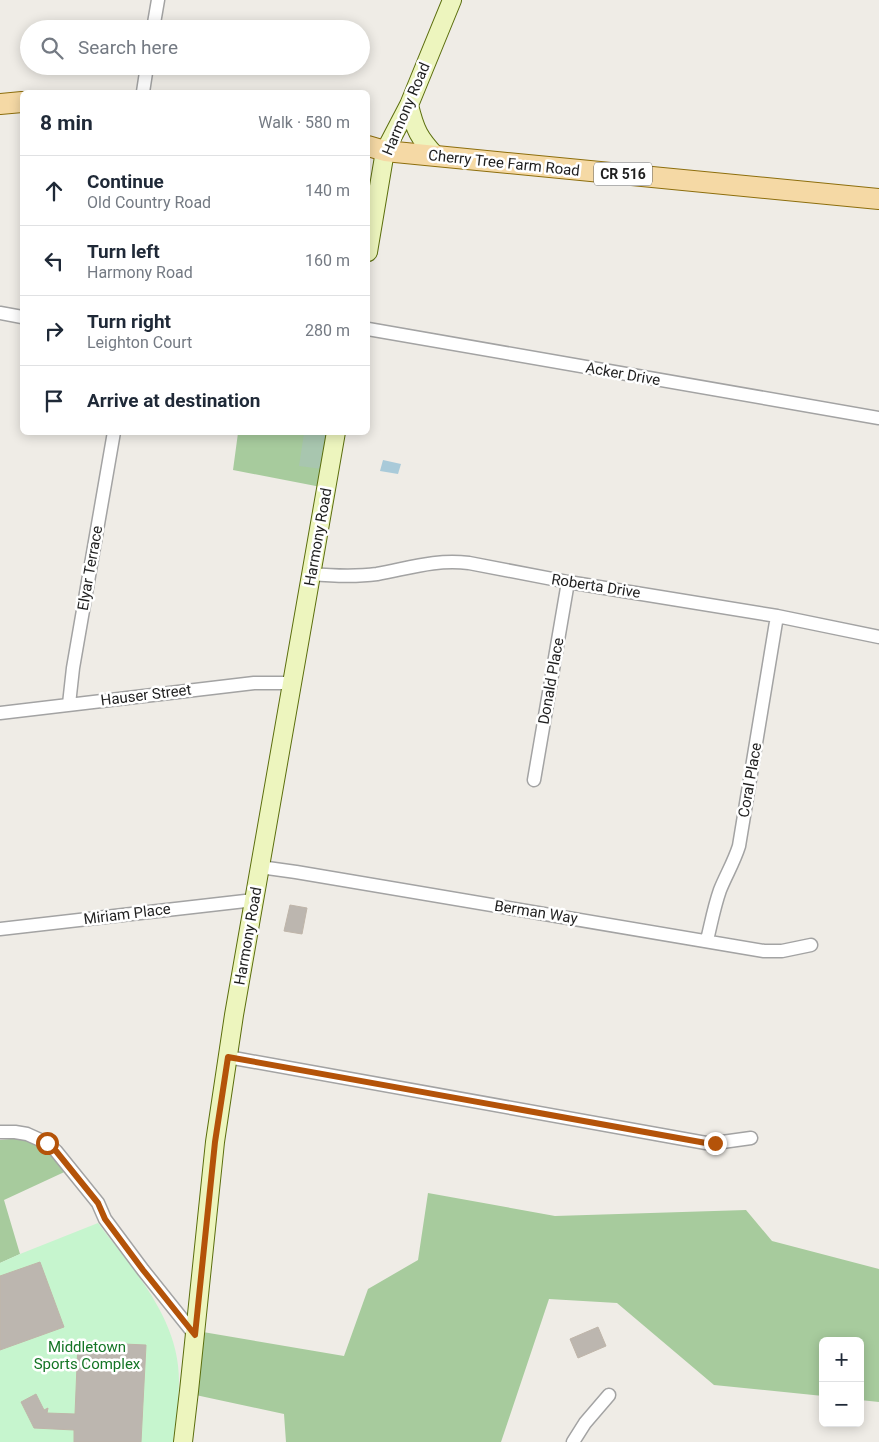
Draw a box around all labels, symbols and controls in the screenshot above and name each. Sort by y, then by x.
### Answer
search box [20,20,370,75]
icon: search [38,34,66,62]
text: Search here [78,36,178,59]
street label: Harmony Road [378,60,434,158]
text: 8 min [40,111,93,135]
text: Walk · 580 m [258,113,350,132]
street label: Cherry Tree Farm Road [427,146,581,180]
road number: CR 516 [594,162,652,185]
text: Continue [87,170,164,193]
icon: ahead [40,177,68,205]
text: 140 m [305,181,350,200]
text: Old Country Road [87,193,211,212]
text: Turn left [87,240,160,263]
icon: left [40,247,68,275]
text: 160 m [305,251,350,270]
text: Harmony Road [87,263,193,282]
text: Turn right [87,310,171,333]
icon: right [40,317,68,345]
text: 280 m [305,321,350,340]
text: Leighton Court [87,333,192,352]
street label: Acker Drive [584,359,662,389]
icon: arrive [40,387,68,415]
text: Arrive at destination [87,389,260,412]
street label: Harmony Road [301,487,335,587]
street label: Elyar Terrace [74,524,106,612]
street label: Roberta Drive [550,570,642,602]
street label: Donald Place [535,636,567,726]
street label: Hauser Street [100,680,192,709]
street label: Coral Place [735,741,765,819]
street label: Harmony Road [231,886,265,986]
street label: Berman Way [493,897,579,927]
street label: Miriam Place [82,900,172,928]
route start [36,1132,59,1155]
route end [704,1132,727,1155]
map controls [819,1337,864,1427]
button: + [819,1337,864,1382]
park label: Middletown Sports Complex [34,1338,141,1373]
button: − [819,1382,864,1427]

